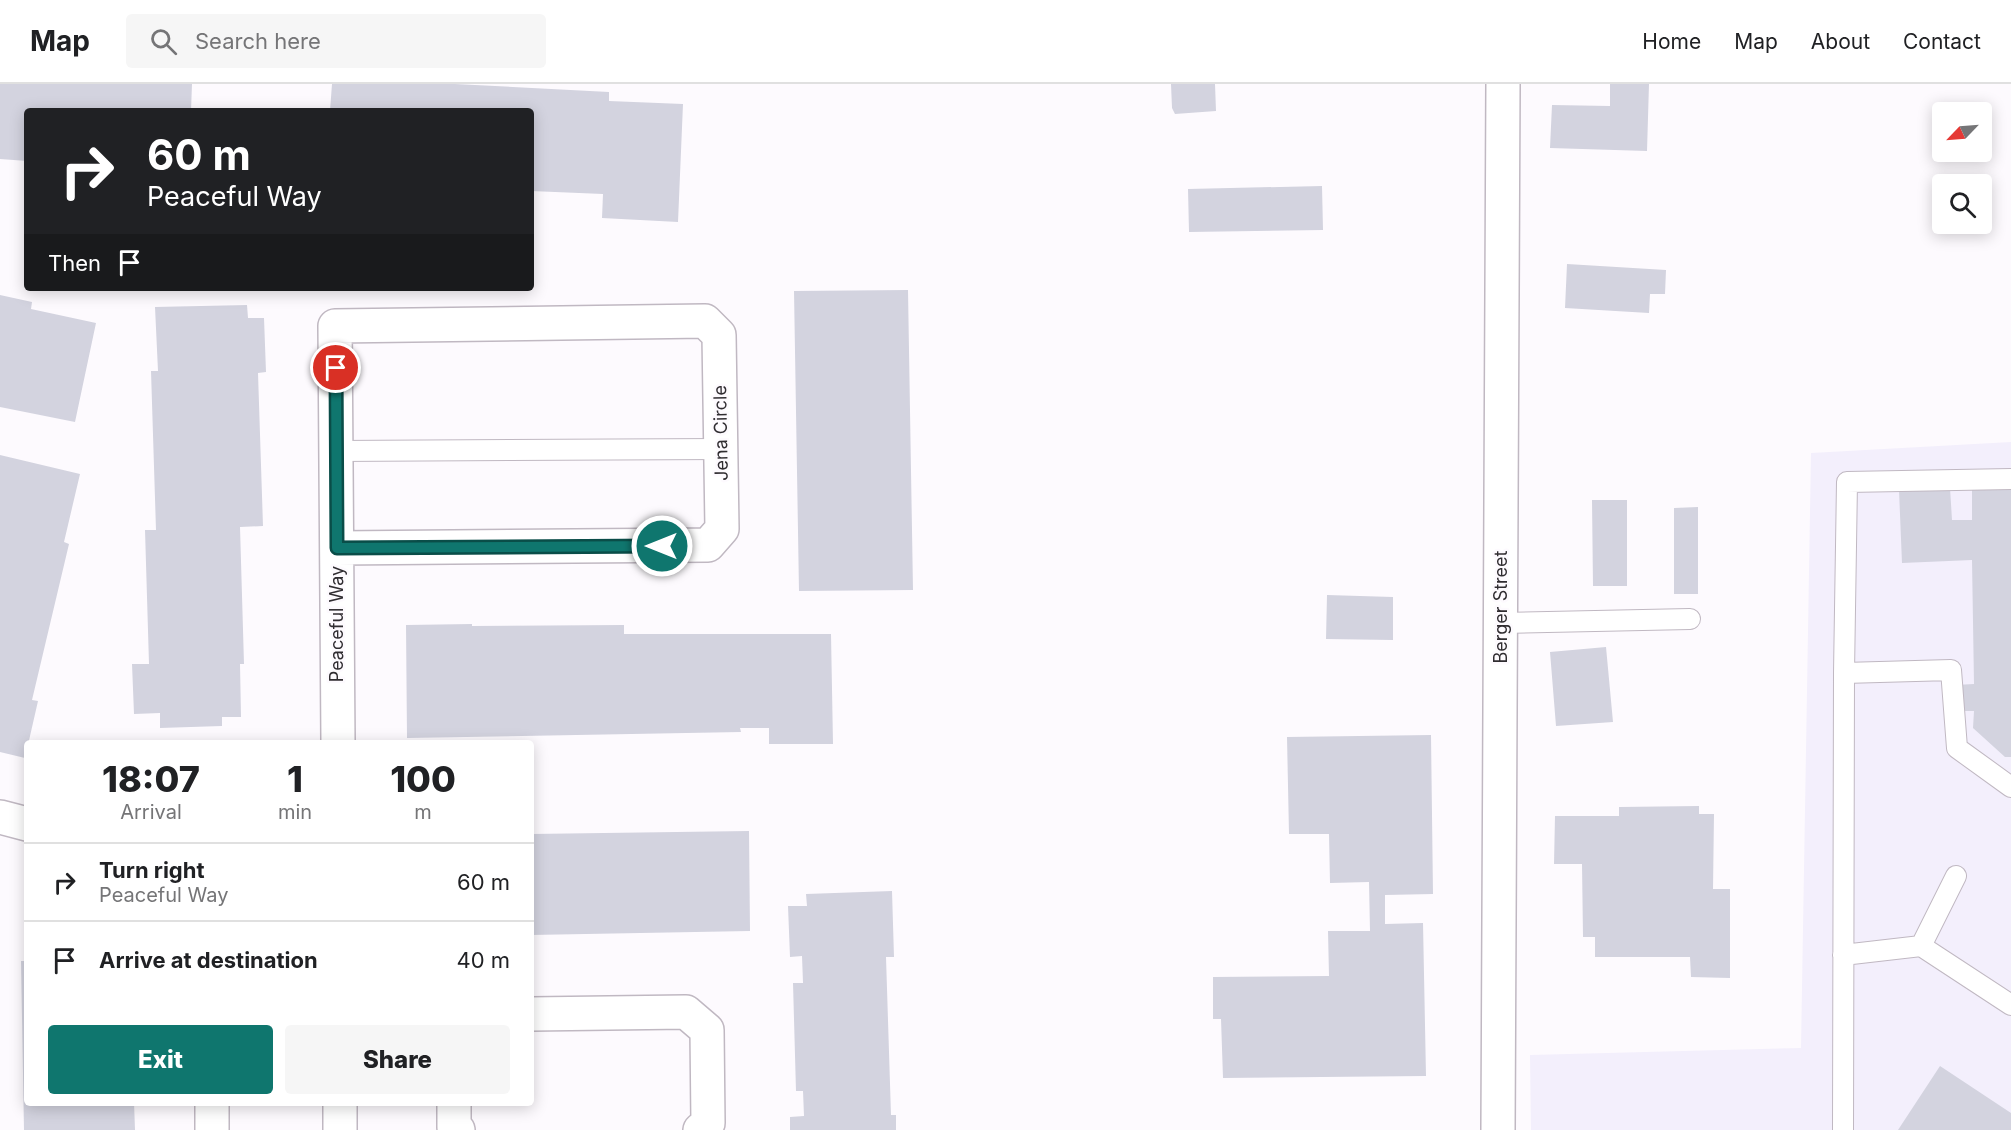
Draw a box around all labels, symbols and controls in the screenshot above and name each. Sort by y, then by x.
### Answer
search box [126,14,546,68]
text: Map [30,24,90,58]
icon: search [147,25,180,58]
text: Search here [195,28,321,54]
text: Home [1642,29,1701,54]
text: Map [1734,29,1778,54]
text: About [1811,29,1870,54]
text: Contact [1903,29,1981,54]
north arrow [1932,102,1992,162]
map controls [1932,102,1992,234]
text: 60 m [147,129,251,180]
icon: right [48,132,126,210]
button: search [1932,174,1992,234]
text: Peaceful Way [147,180,322,213]
icon: arrive [113,246,146,279]
text: Then [48,250,101,276]
pin [310,342,361,393]
icon: arrive [319,351,352,384]
street label: Jena Circle [709,385,732,481]
position arrow [630,514,694,578]
street label: Berger Street [1490,550,1511,663]
street label: Peaceful Way [326,566,347,682]
text: 18:07 [102,757,200,801]
text: 1 [287,757,303,801]
text: 100 [390,757,456,801]
text: Arrival [120,800,182,824]
text: min [278,800,312,824]
text: m [414,800,432,824]
text: Turn right [99,857,205,883]
icon: right [48,866,81,899]
text: 60 m [457,869,510,895]
text: Peaceful Way [99,883,228,907]
icon: arrive [48,944,81,977]
text: Arrive at destination [99,947,318,973]
text: 40 m [456,947,510,973]
button: Exit [48,1025,273,1094]
button: Share [285,1025,510,1094]

